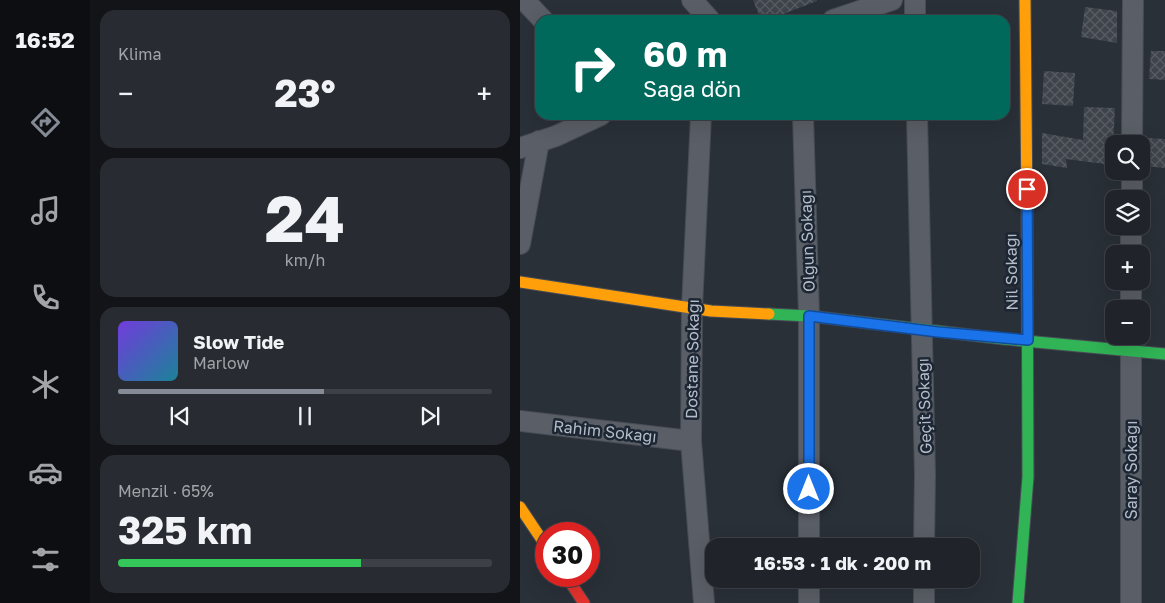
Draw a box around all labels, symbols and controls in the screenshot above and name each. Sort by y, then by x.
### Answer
text: 16:52 [15,26,75,53]
text: 60 m [643,33,727,75]
icon: right [560,35,625,100]
text: Klima [118,44,162,64]
text: 23° [274,70,336,115]
text: Sağa dön [643,75,741,102]
text: − [118,77,133,110]
text: + [477,77,492,110]
icon: directions [28,105,63,140]
map controls [1105,135,1150,345]
button: search [1105,135,1150,180]
pin [1006,168,1048,210]
icon: arrive [1013,175,1041,203]
text: 24 [265,178,345,256]
street label: Olgun Sokağı [795,190,819,292]
button: layers [1105,190,1150,235]
icon: music [28,193,63,228]
street label: Nil Sokağı [1000,233,1022,311]
button: + [1105,245,1150,290]
text: km/h [285,250,325,270]
icon: phone [28,280,63,315]
street label: Dostane Sokağı [681,299,703,419]
button: − [1105,300,1150,345]
text: Slow Tide [193,330,284,353]
text: Marlow [193,353,249,373]
street label: Geçit Sokağı [912,358,936,454]
icon: climate [28,367,63,402]
icon: previous [166,402,194,430]
icon: pause [291,402,319,430]
icon: next [416,402,444,430]
street label: Rahim Sokağı [552,416,658,446]
street label: Saray Sokağı [1121,421,1141,519]
icon: car [28,455,63,490]
position arrow [782,462,834,514]
text: Menzil · 65% [118,481,214,501]
text: 325 km [118,507,252,552]
speed limit sign: 30 [535,522,600,587]
icon: filters [28,542,63,577]
text: 16:53 · 1 dk · 200 m [754,551,931,574]

